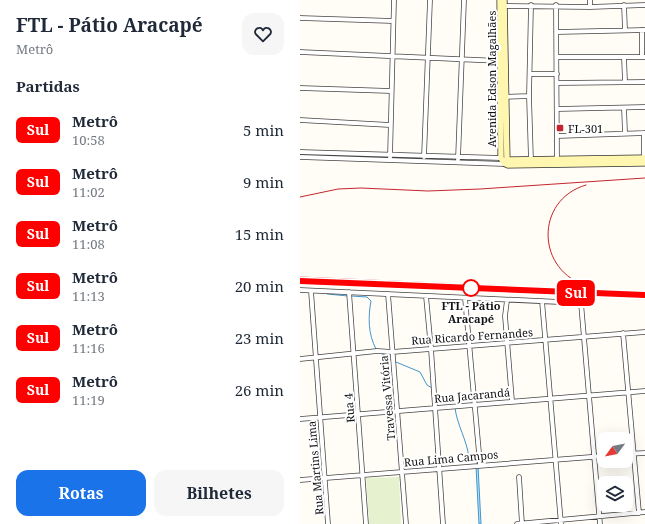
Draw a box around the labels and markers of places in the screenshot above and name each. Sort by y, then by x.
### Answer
place label: FL-301 [568,121,603,136]
marker: FL-301 [555,123,565,133]
marker: FTL - Pátio Aracapé [462,279,480,297]
place label: FTL - Pátio Aracapé [441,298,501,326]

